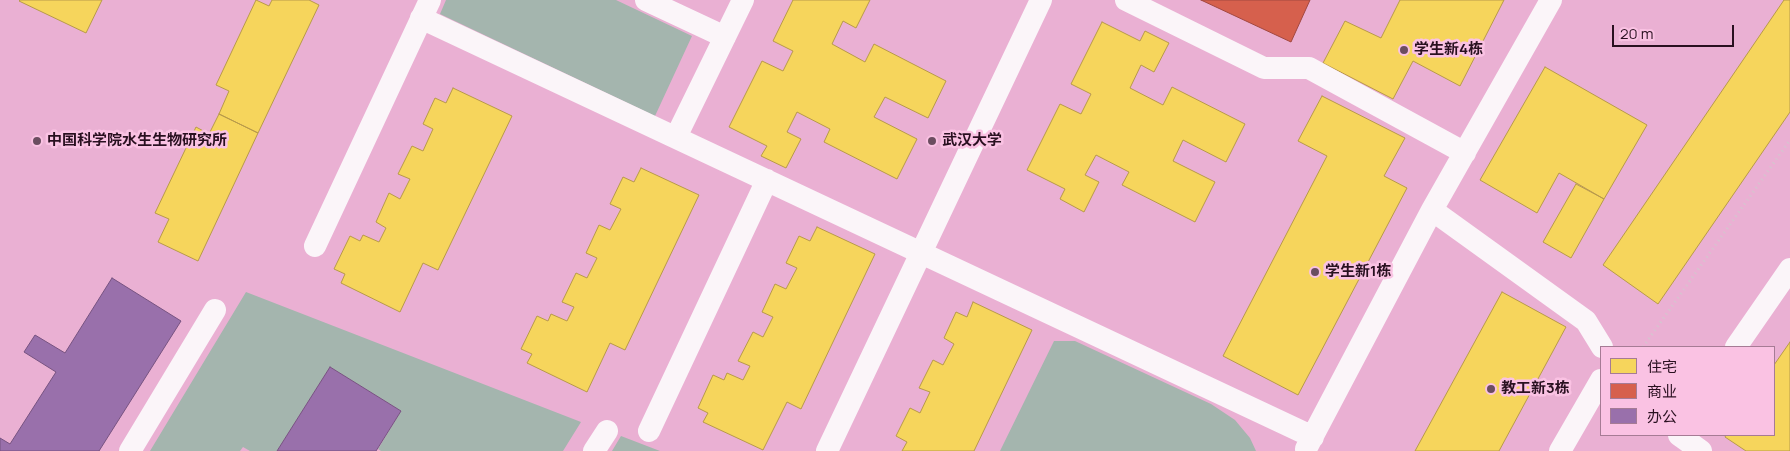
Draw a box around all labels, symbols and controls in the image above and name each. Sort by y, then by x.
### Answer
scale bar [1615,15,1738,47]
text: 20 m [1620,23,1653,44]
place label: 学生新4栋 [1414,41,1483,59]
marker: 学生新4栋 [1398,44,1410,56]
place label: 中国科学院水生生物研究所 [47,132,227,150]
place label: 武汉大学 [942,132,1002,150]
marker: 中国科学院水生生物研究所 [31,135,43,147]
marker: 武汉大学 [926,135,938,147]
place label: 学生新1栋 [1325,263,1392,281]
marker: 学生新1栋 [1309,266,1321,278]
legend [1600,346,1775,436]
text: 住宅 [1647,356,1677,377]
place label: 教工新3栋 [1501,380,1570,398]
text: 商业 [1647,381,1677,402]
marker: 教工新3栋 [1485,383,1497,395]
text: 办公 [1647,406,1677,427]

